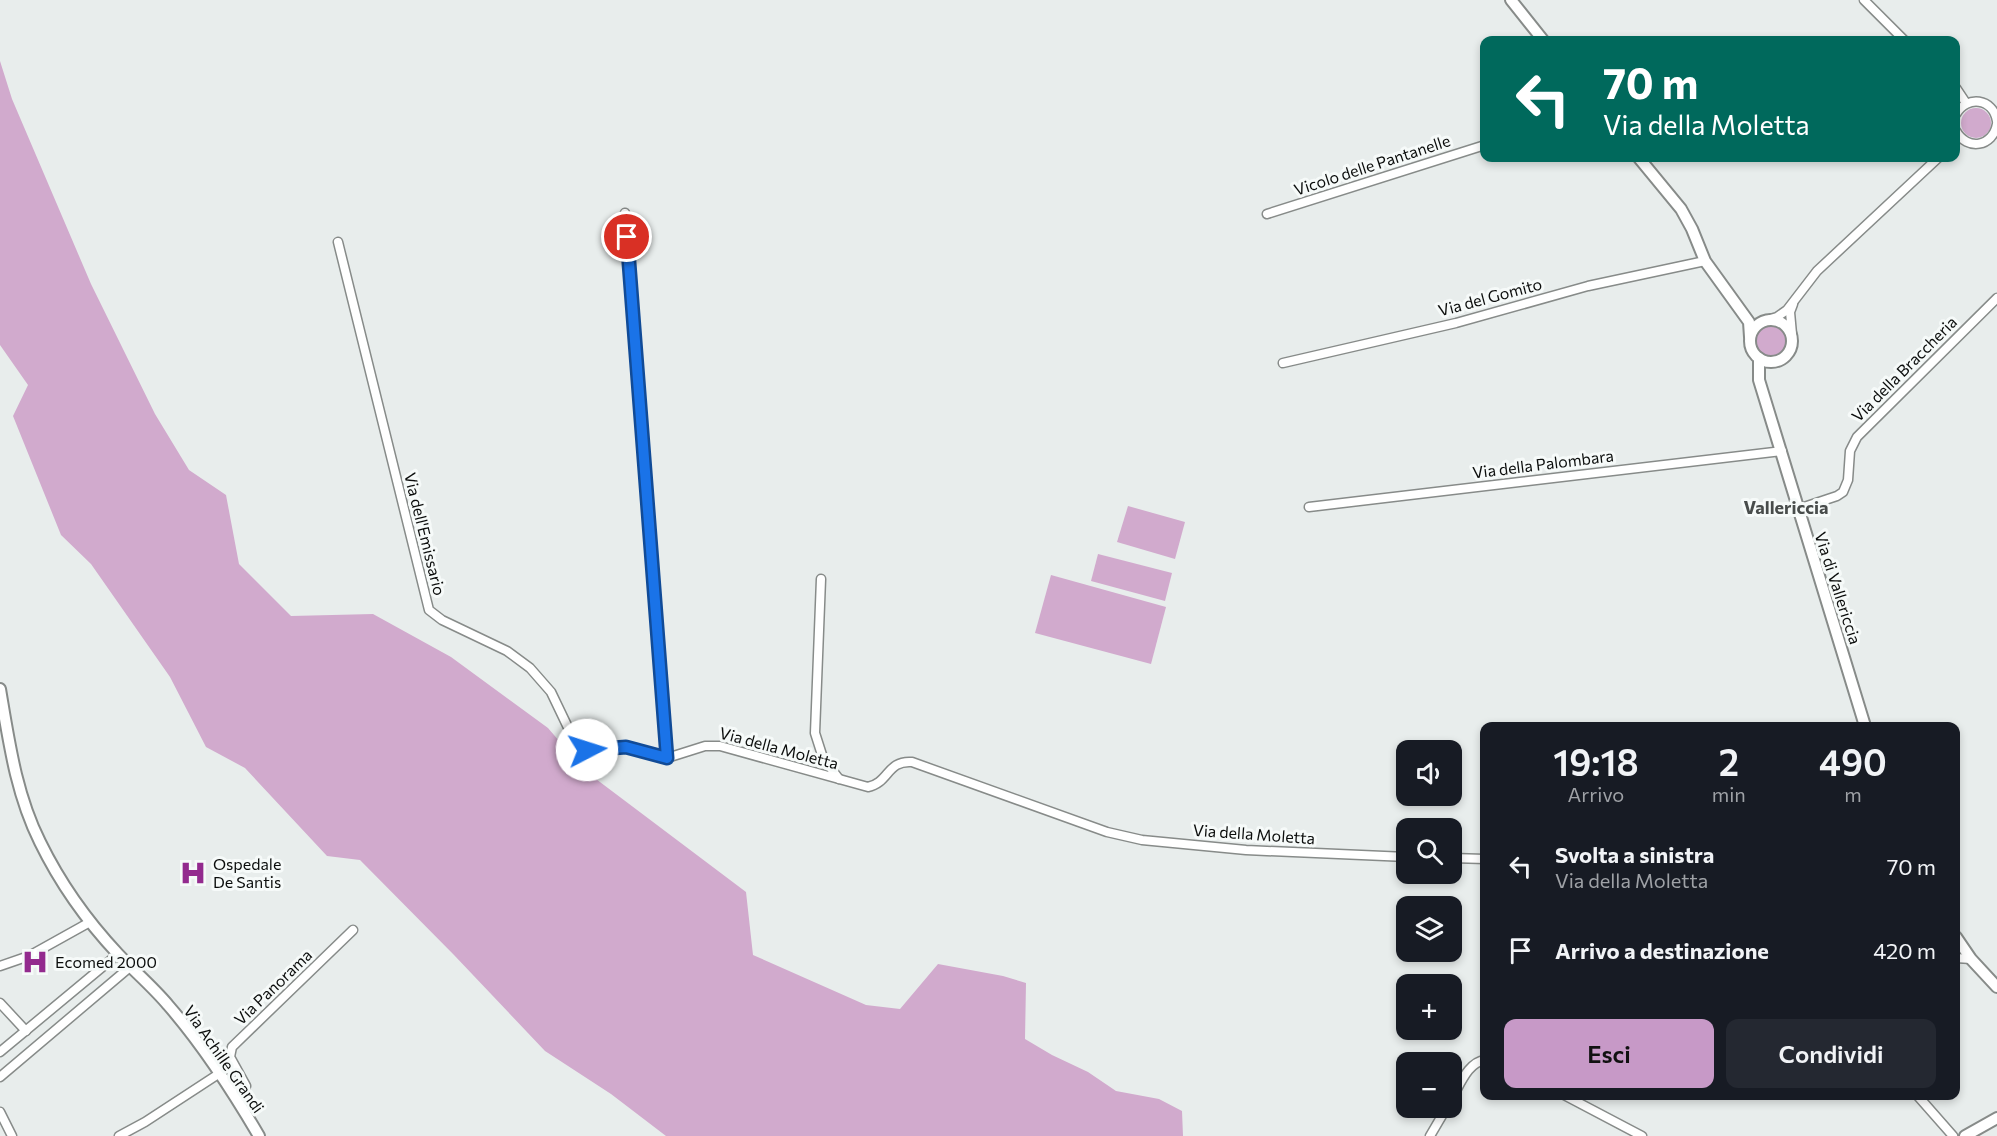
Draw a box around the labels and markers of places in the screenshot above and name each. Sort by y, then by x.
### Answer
pin [601,211,652,262]
place label: Ospedale De Santis [213,854,281,891]
hospital icon: Ospedale De Santis [178,858,208,888]
hospital icon: Ecomed 2000 [20,947,50,977]
place label: Ecomed 2000 [55,952,157,971]

